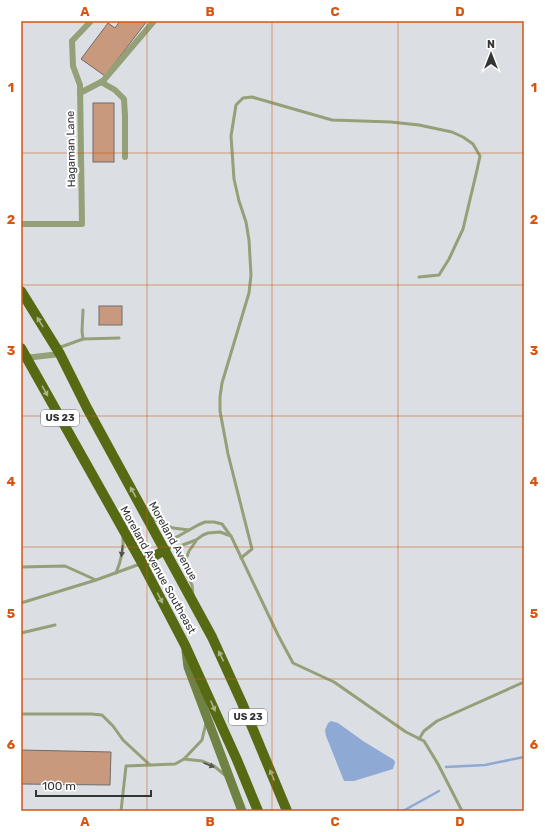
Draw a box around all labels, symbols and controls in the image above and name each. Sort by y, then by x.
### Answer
text: A [80,4,90,19]
text: B [205,4,215,19]
text: C [330,4,340,19]
text: D [455,4,465,19]
north arrow [471,34,511,74]
text: N [487,38,495,51]
text: 1 [8,80,14,95]
text: 1 [531,80,537,95]
street label: Hagaman Lane [64,110,78,188]
text: 2 [7,212,15,227]
text: 2 [530,212,538,227]
one-way arrow [37,316,44,328]
text: 3 [7,343,16,358]
text: 3 [530,343,539,358]
one-way arrow [42,386,49,397]
road number: US 23 [41,410,79,426]
text: 4 [7,474,16,489]
text: 4 [530,474,539,489]
one-way arrow [130,486,136,498]
street label: Moreland Avenue [146,499,200,583]
street label: Moreland Avenue Southeast [117,504,199,637]
one-way arrow [119,545,125,557]
one-way arrow [157,592,163,604]
text: 5 [7,606,15,621]
text: 5 [530,606,538,621]
one-way arrow [217,649,223,661]
one-way arrow [210,701,216,712]
road number: US 23 [229,709,267,725]
text: 6 [7,737,16,752]
text: 6 [530,737,539,752]
one-way arrow [204,762,216,768]
one-way arrow [269,769,275,780]
scale bar [36,772,151,798]
text: 100 m [42,779,76,793]
text: A [80,814,90,829]
text: B [205,814,215,829]
text: C [330,814,340,829]
text: D [455,814,465,829]

